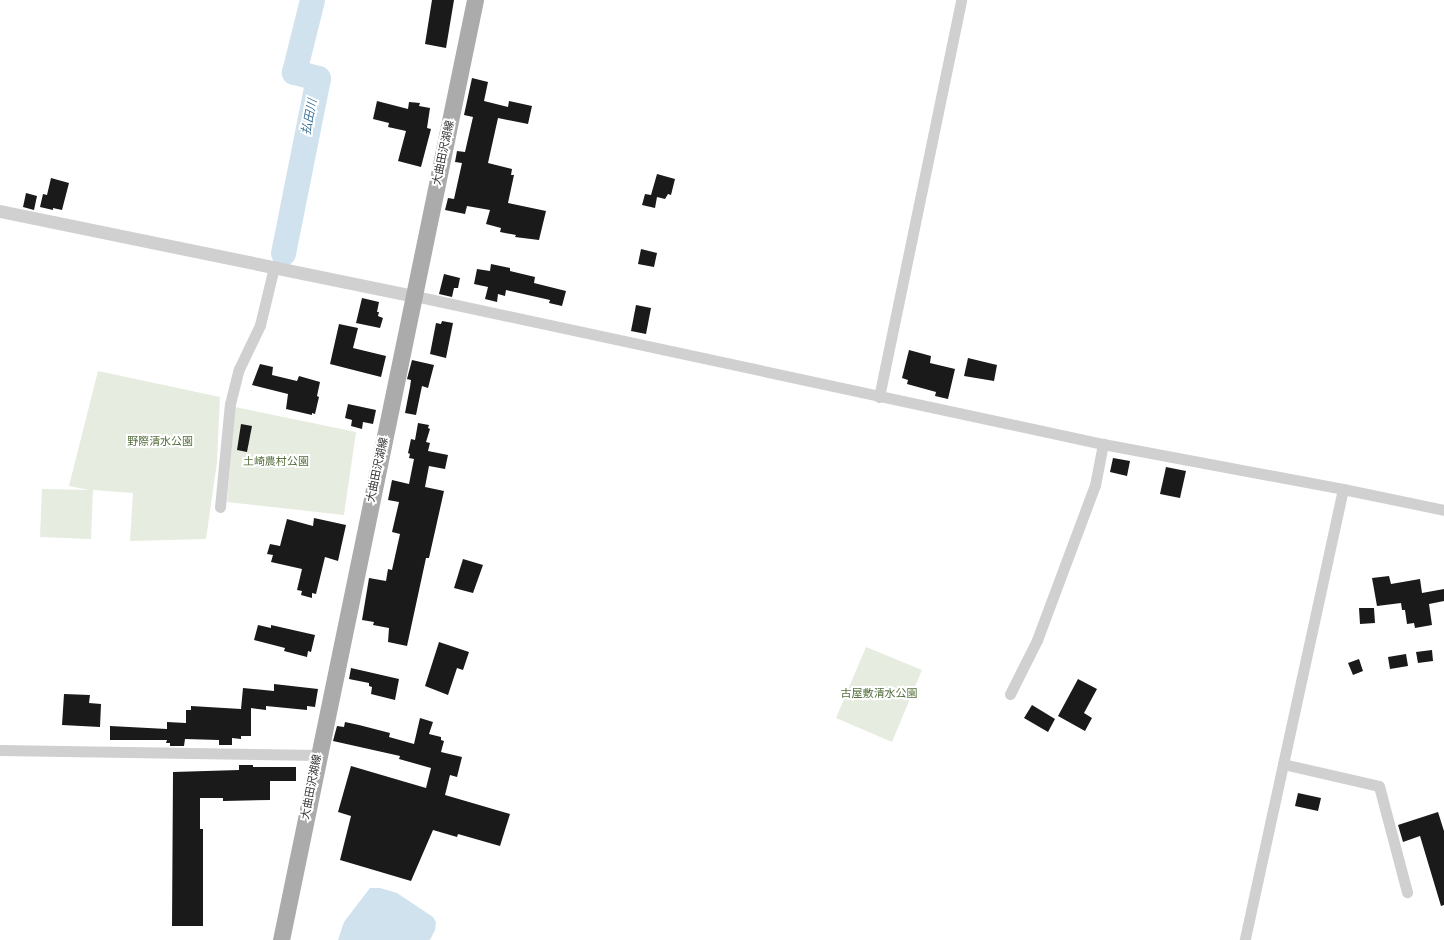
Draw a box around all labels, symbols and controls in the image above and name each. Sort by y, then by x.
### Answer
water label: 払田川 [299,98,321,136]
street label: 大曲田沢湖線 [431,119,457,187]
park label: 野際清水公園 [127,435,193,449]
street label: 大曲田沢湖線 [365,436,391,504]
park label: 土崎農村公園 [243,455,309,469]
park label: 古屋敷清水公園 [841,687,917,701]
street label: 大曲田沢湖線 [299,753,325,821]

